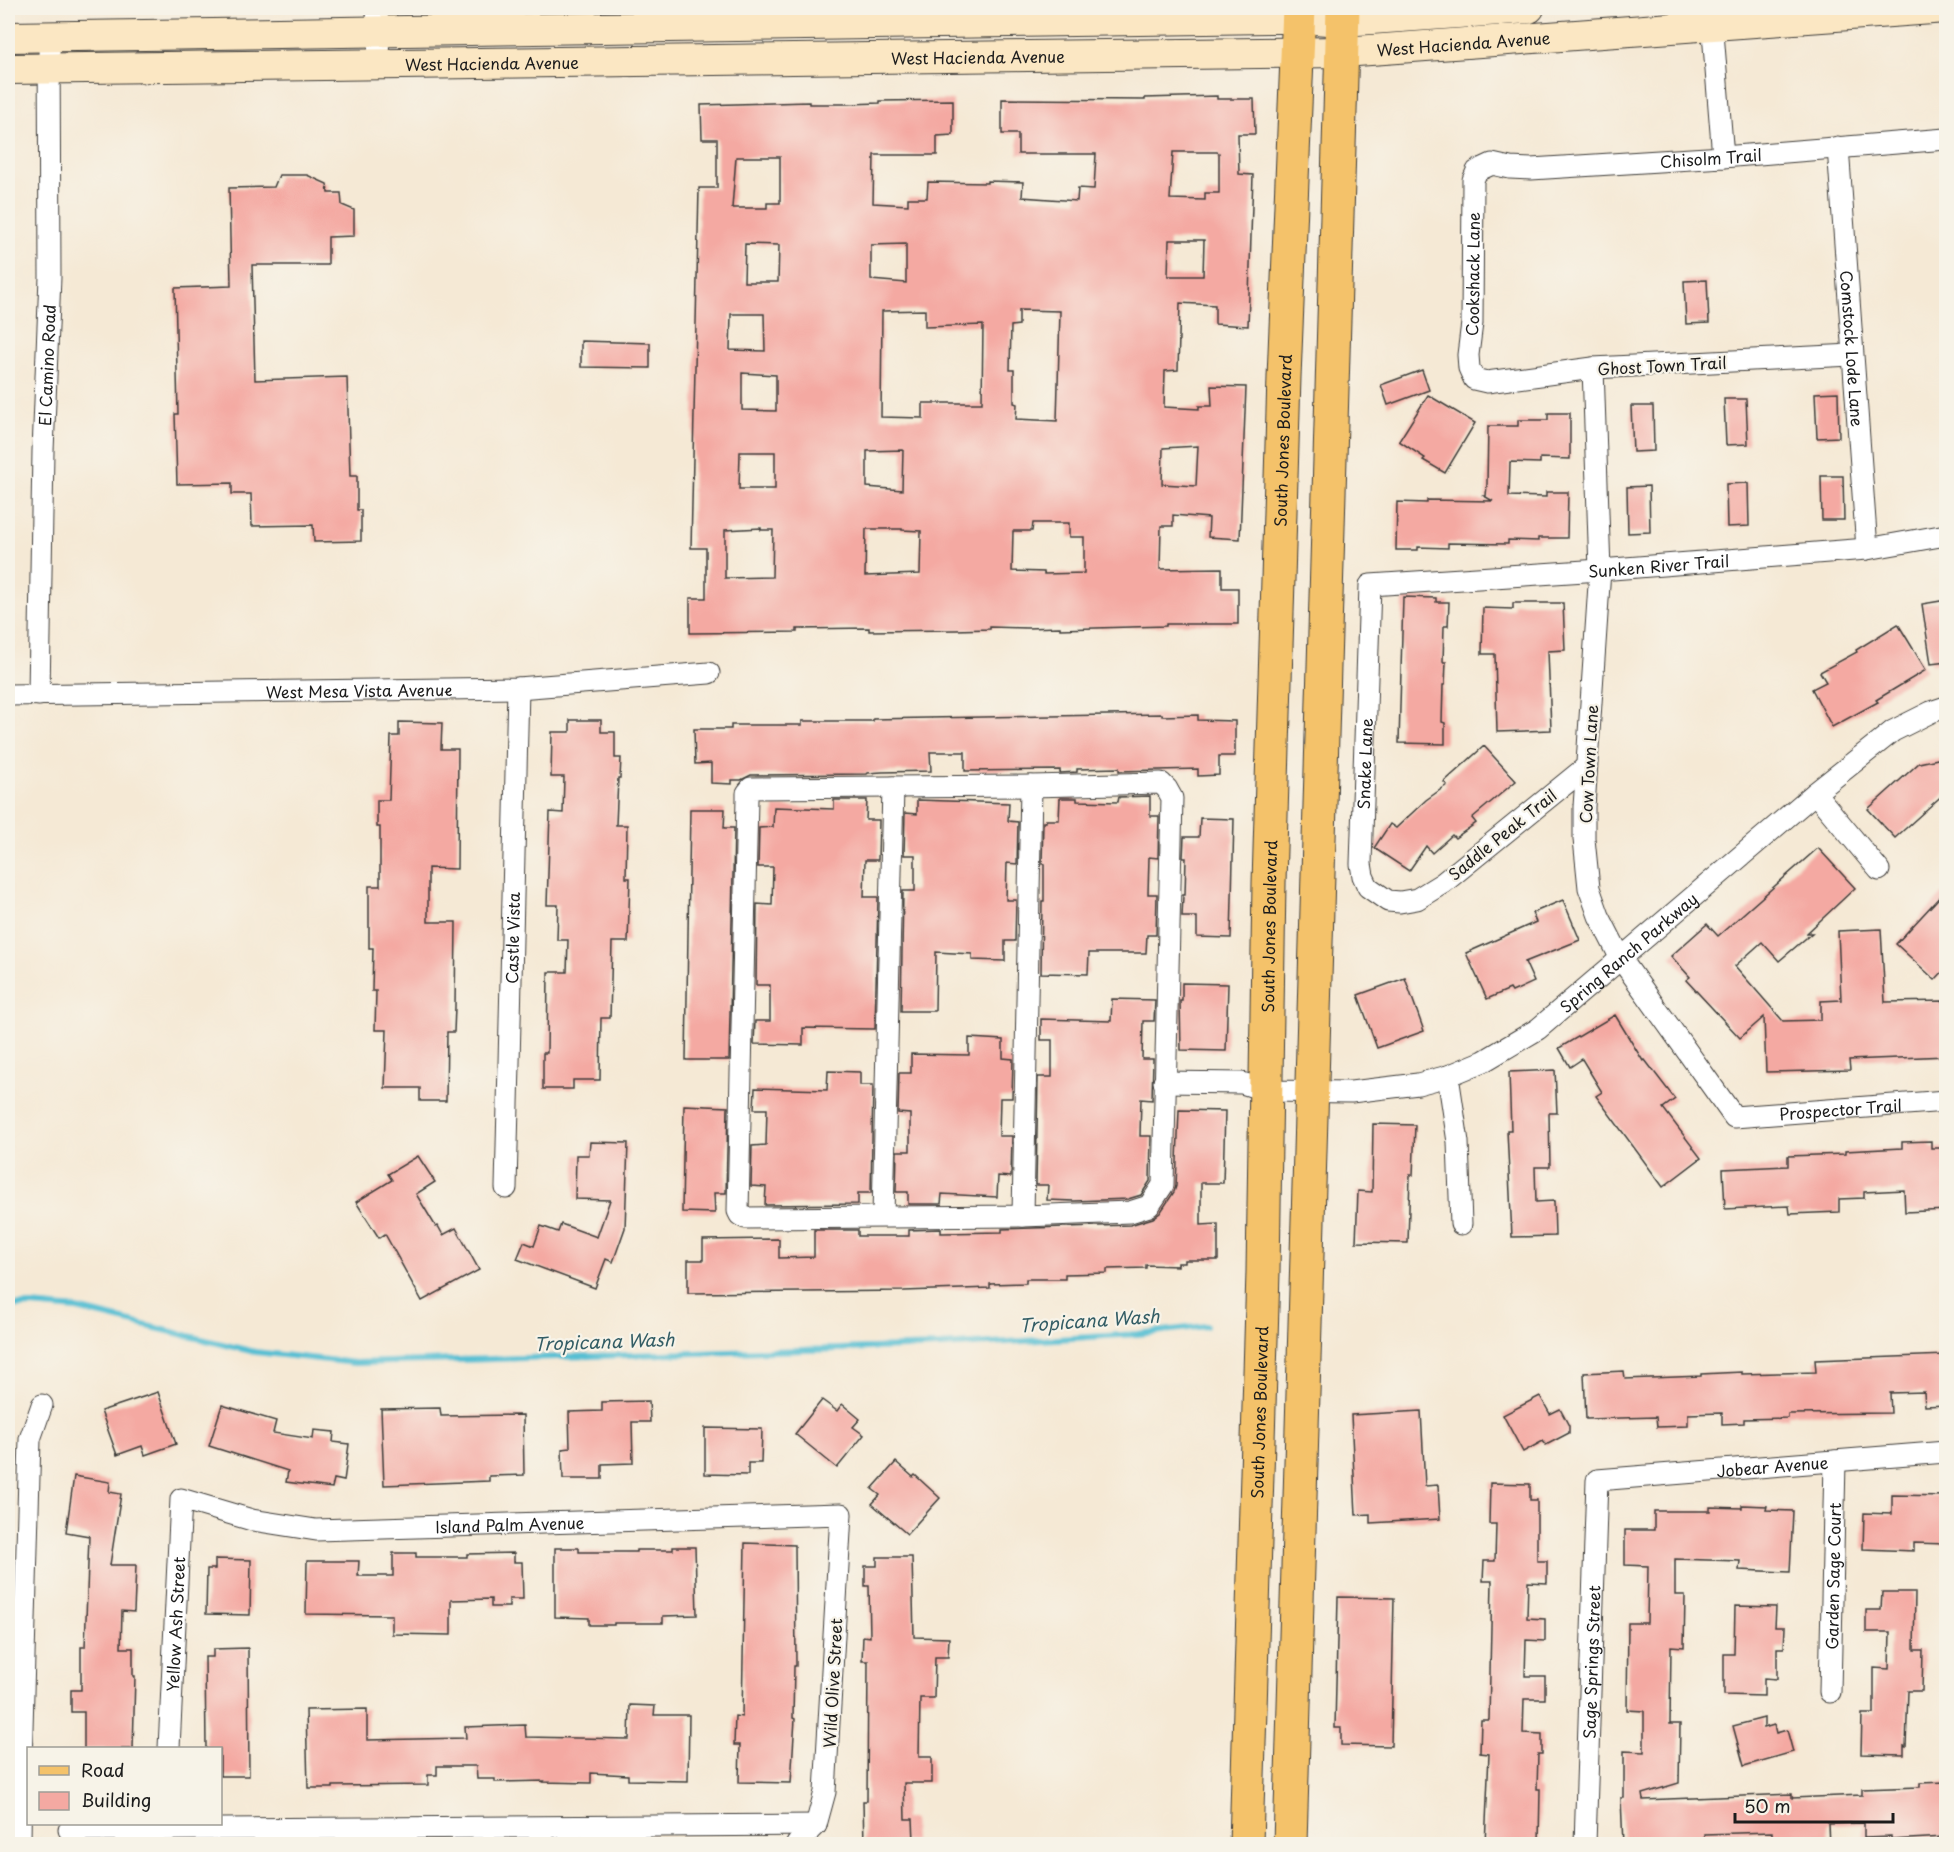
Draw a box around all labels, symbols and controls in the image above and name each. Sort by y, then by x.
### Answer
street label: West Hacienda Avenue [1376,25,1551,61]
street label: West Hacienda Avenue [891,44,1065,70]
street label: West Hacienda Avenue [405,50,579,76]
street label: Chisolm Trail [1659,142,1763,173]
street label: Cookshack Lane [1458,212,1485,337]
street label: Comstock Lode Lane [1835,269,1870,428]
street label: El Camino Road [32,304,61,426]
street label: Ghost Town Trail [1597,350,1727,380]
street label: South Jones Boulevard [1268,354,1297,527]
street label: Sunken River Trail [1587,548,1730,583]
street label: West Mesa Vista Avenue [265,677,453,703]
street label: Cow Town Lane [1573,704,1603,824]
street label: Snake Lane [1351,718,1378,810]
street label: Saddle Peak Trail [1443,783,1561,885]
street label: South Jones Boulevard [1255,839,1282,1013]
street label: Spring Ranch Parkway [1554,887,1702,1018]
street label: Castle Vista [499,892,525,984]
street label: Prospector Trail [1778,1092,1903,1126]
water label: Tropicana Wash [1018,1302,1161,1338]
water label: Tropicana Wash [533,1325,675,1357]
street label: South Jones Boulevard [1244,1325,1273,1499]
street label: Jobear Avenue [1715,1449,1829,1482]
street label: Garden Sage Court [1819,1502,1846,1650]
street label: Island Palm Avenue [435,1510,585,1538]
street label: Yellow Ash Street [160,1556,190,1692]
street label: Sage Springs Street [1576,1584,1606,1739]
street label: Wild Olive Street [817,1617,847,1748]
legend [27,1747,222,1825]
text: Road [81,1756,125,1783]
text: Building [81,1786,151,1813]
scale bar [1735,1786,1892,1824]
text: 50 m [1744,1792,1791,1819]

